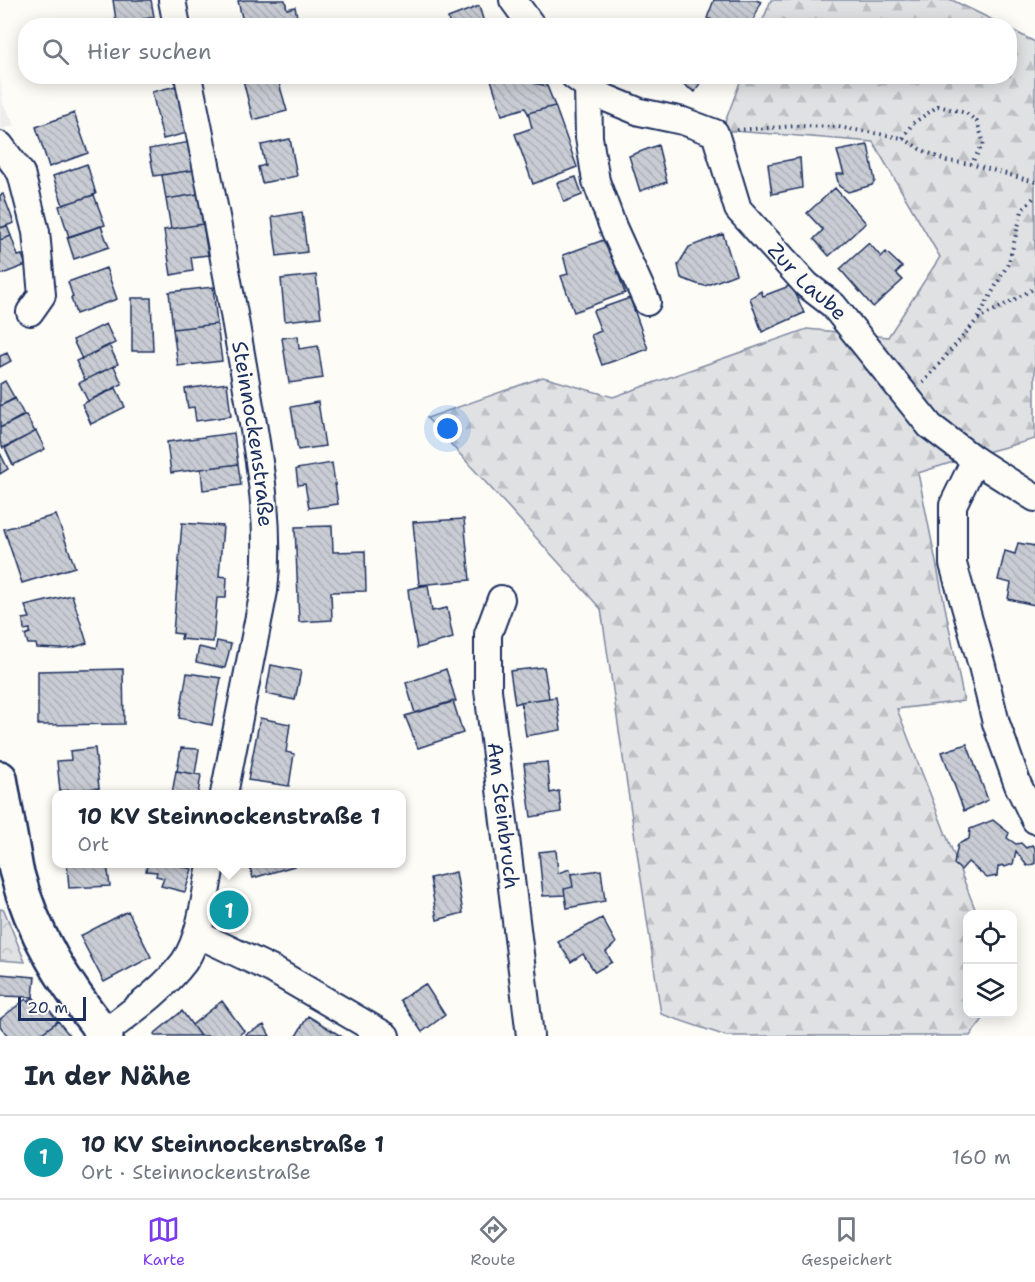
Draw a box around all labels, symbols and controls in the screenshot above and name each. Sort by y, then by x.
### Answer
search box [18,18,1017,84]
icon: search [39,35,72,68]
text: Hier suchen [87,37,212,66]
street label: Zur Laube [761,237,854,326]
street label: Steinnockenstraße [225,339,280,528]
your location [433,414,462,443]
street label: Am Steinbruch [480,741,526,891]
popup [52,790,406,868]
text: 10 KV Steinnockenstraße 1 [77,802,381,831]
text: Ort [77,831,109,857]
pin: 1 [210,888,248,932]
map controls [963,910,1017,1018]
button: locate [963,910,1017,964]
button: layers [963,964,1017,1018]
scale bar [18,994,86,1022]
text: 20 m [27,997,68,1018]
text: In der Nähe [24,1058,191,1093]
text: 10 KV Steinnockenstraße 1 [81,1130,384,1159]
text: 1 [39,1144,48,1170]
text: 160 m [952,1144,1011,1170]
text: Ort · Steinnockenstraße [81,1159,311,1185]
tab: Karte [143,1213,185,1270]
tab: Route [471,1213,516,1270]
tab: Gespeichert [801,1213,892,1270]

